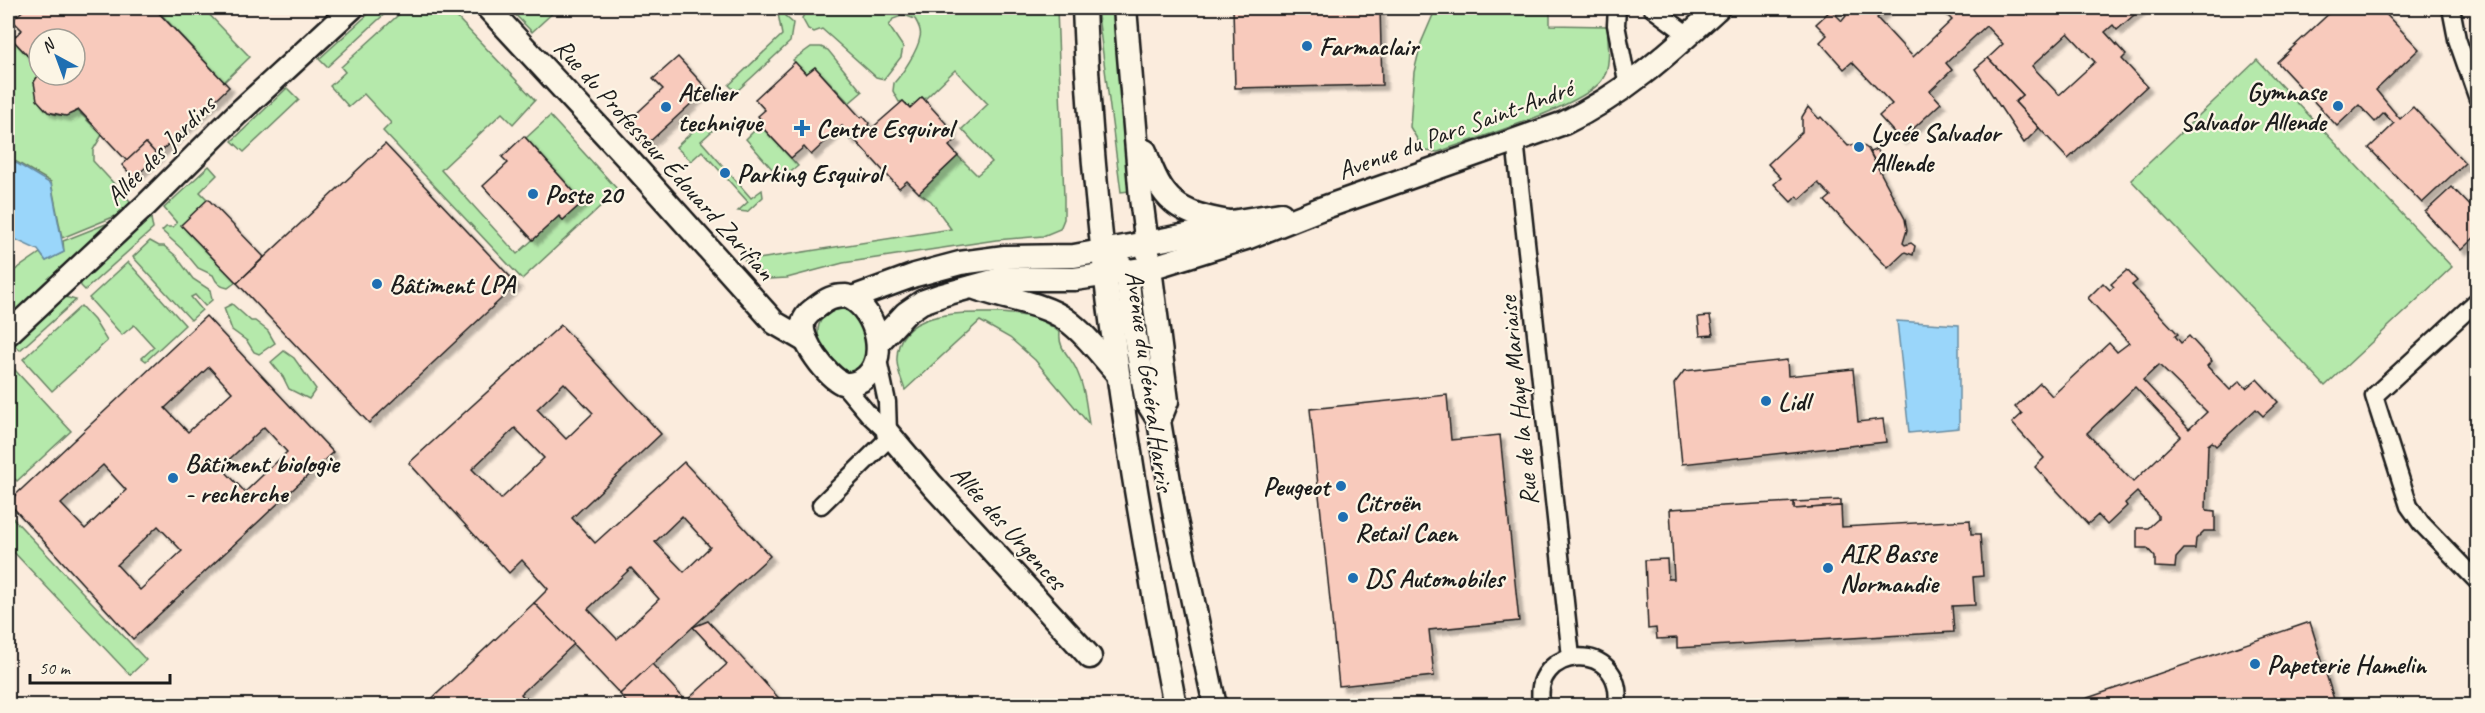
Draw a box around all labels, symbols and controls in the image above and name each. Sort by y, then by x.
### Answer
north arrow [27,27,87,87]
place label: Farmaclair [1319,30,1420,63]
street label: Rue du Professeur Édouard Zarifian [547,31,782,287]
text: N [38,34,60,57]
marker: Farmaclair [1300,39,1314,53]
street label: Avenue du Parc Saint-André [1333,70,1580,187]
place label: Gymnase Salvador Allende [2180,75,2328,138]
place label: Atelier technique [678,76,764,139]
street label: Allée des Jardins [98,87,224,212]
marker: Gymnase Salvador Allende [2331,99,2345,113]
marker: Atelier technique [659,100,673,114]
place label: Centre Esquirol [816,112,958,145]
place label: Lycée Salvador Allende [1871,116,2003,179]
marker: Centre Esquirol [793,119,811,137]
marker: Lycée Salvador Allende [1852,140,1866,154]
place label: Parking Esquirol [737,157,887,190]
marker: Parking Esquirol [718,166,732,180]
place label: Poste 20 [545,178,624,211]
marker: Poste 20 [526,187,540,201]
place label: Bâtiment LPA [389,268,517,301]
street label: Avenue du Général Harris [1118,269,1182,496]
marker: Bâtiment LPA [370,277,384,291]
street label: Rue de la Haye Mariaise [1491,293,1546,507]
place label: Lidl [1778,385,1814,418]
marker: Lidl [1759,394,1773,408]
place label: Bâtiment biologie - recherche [185,447,341,510]
street label: Allée des Urgences [944,458,1075,598]
place label: Peugeot [1263,470,1332,503]
marker: Bâtiment biologie - recherche [166,471,180,485]
marker: Peugeot [1334,479,1348,493]
place label: Citroën Retail Caen [1355,486,1460,549]
marker: Citroën Retail Caen [1336,510,1350,524]
place label: AIR Basse Normandie [1840,537,1940,600]
marker: AIR Basse Normandie [1821,561,1835,575]
place label: DS Automobiles [1365,562,1507,595]
marker: DS Automobiles [1346,571,1360,585]
scale bar [30,647,170,685]
place label: Papeterie Hamelin [2267,648,2428,681]
text: 50 m [39,657,72,679]
marker: Papeterie Hamelin [2248,657,2262,671]

